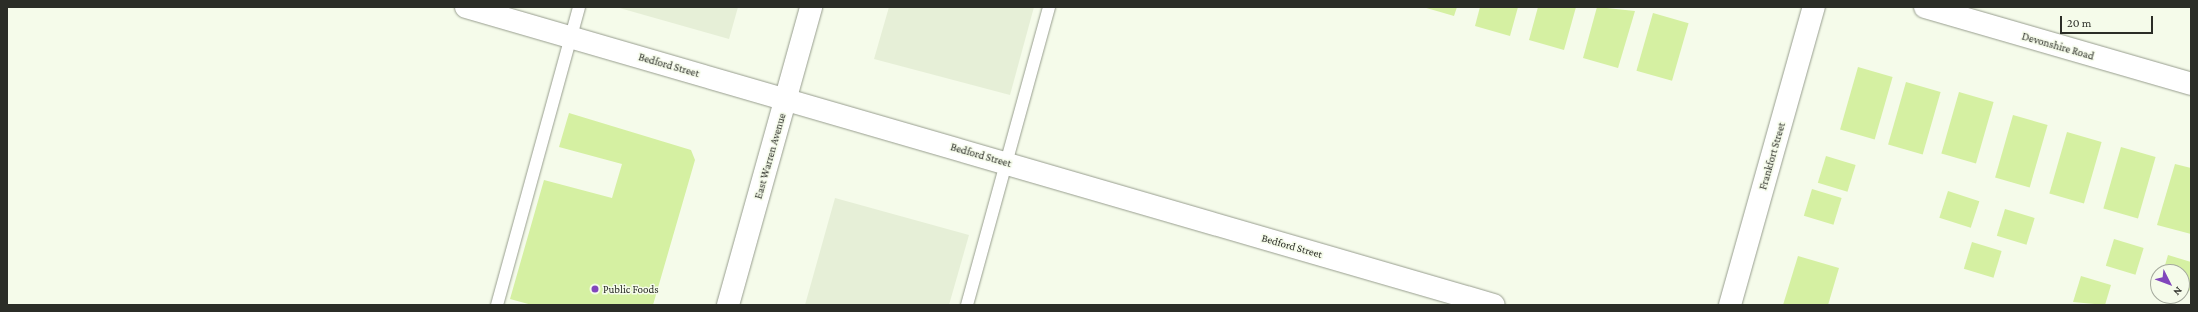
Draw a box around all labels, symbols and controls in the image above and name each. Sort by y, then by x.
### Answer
scale bar [2062,8,2155,34]
text: 20 m [2067,16,2091,30]
street label: Devonshire Road [2020,29,2096,63]
street label: Bedford Street [637,50,701,80]
street label: East Warren Avenue [751,112,789,200]
street label: Frankfort Street [1756,121,1788,191]
street label: Bedford Street [949,140,1013,170]
street label: Bedford Street [1260,231,1324,261]
north arrow [2150,264,2190,304]
place label: Public Foods [603,282,659,296]
marker: Public Foods [590,284,600,294]
text: N [2171,285,2185,298]

